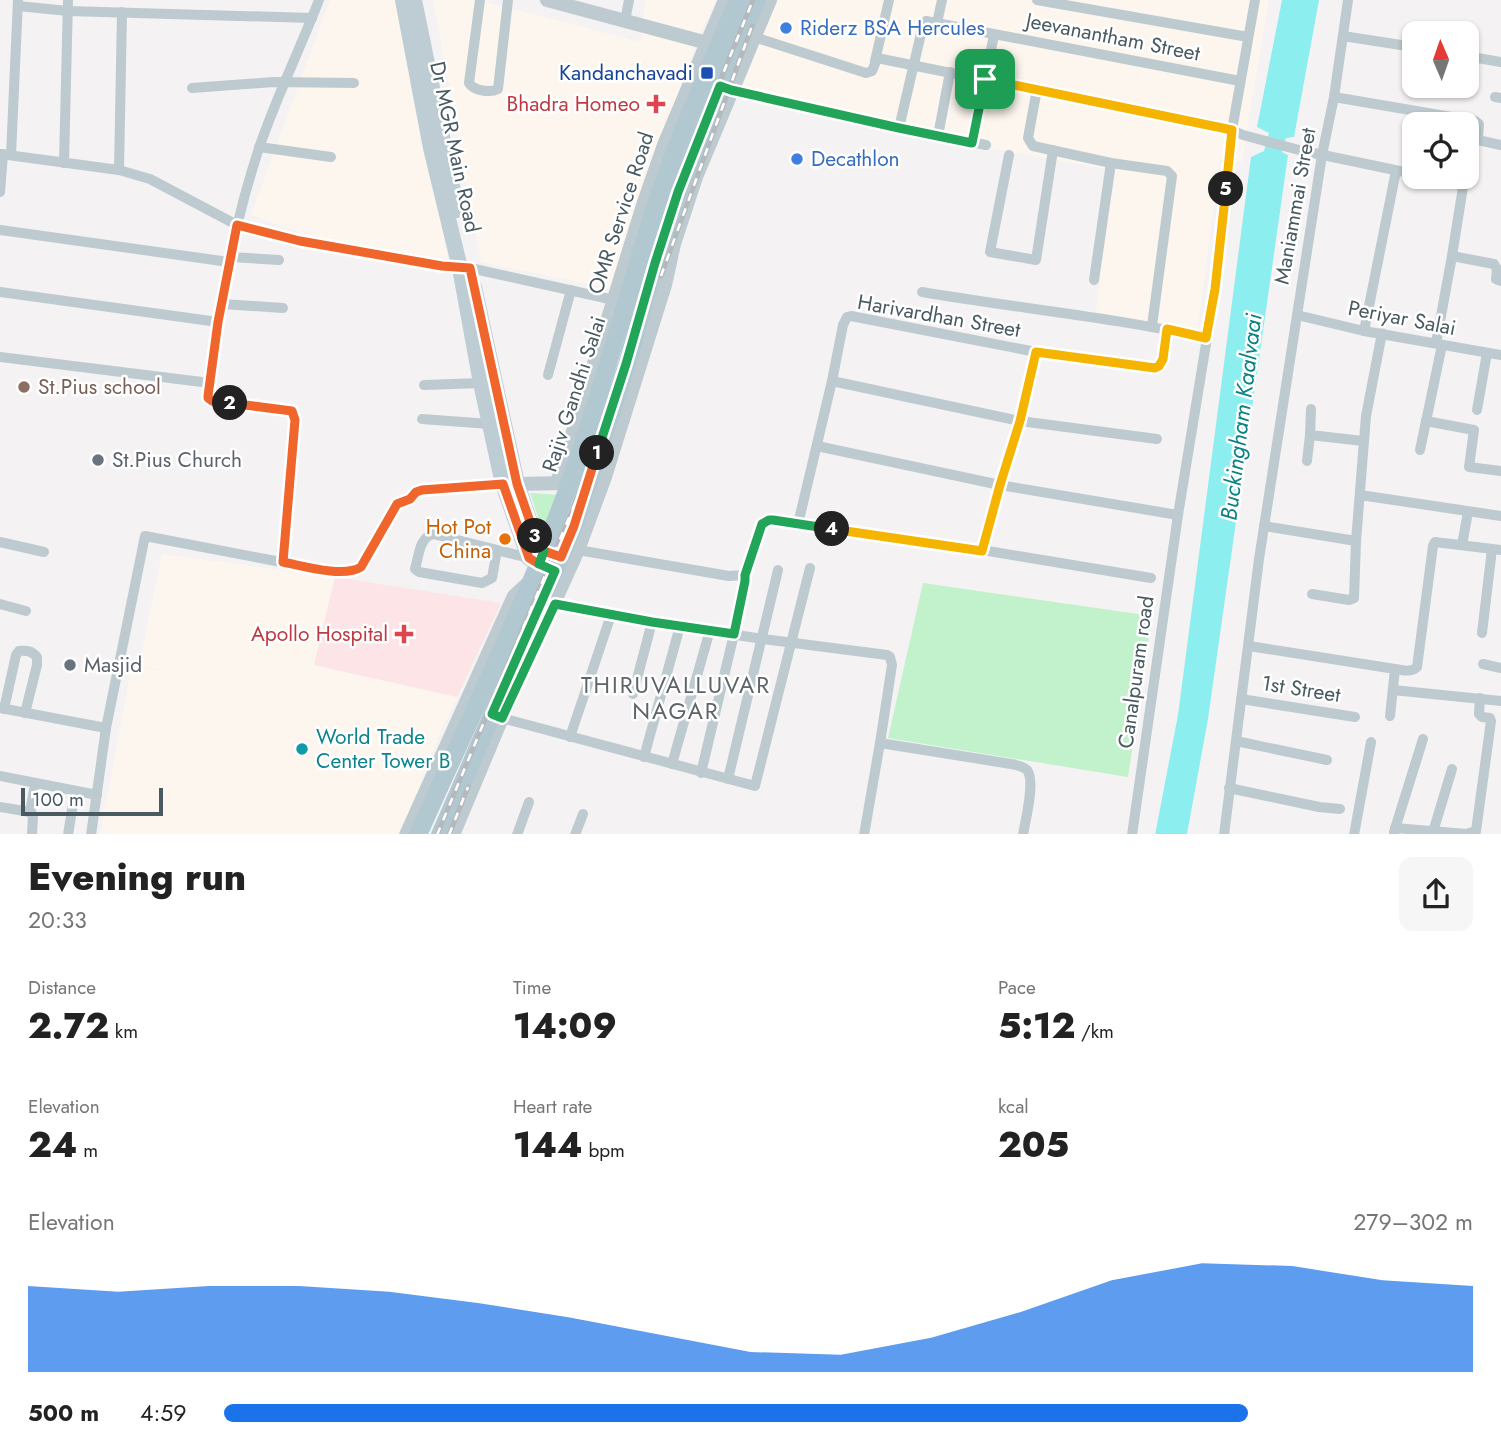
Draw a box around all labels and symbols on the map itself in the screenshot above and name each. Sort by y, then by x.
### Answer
street label: Jeevanantham Street [1020,5,1203,69]
place label: Riderz BSA Hercules [800,13,985,43]
marker: Riderz BSA Hercules [778,20,794,36]
north arrow [1402,21,1479,98]
pin [955,49,1015,109]
place label: Kandanchavadi [559,58,693,88]
street label: Dr MGR Main Road [422,59,488,235]
marker: Kandanchavadi [699,65,715,81]
place label: Bhadra Homeo [506,89,640,119]
marker: Bhadra Homeo [646,94,666,114]
street label: Maniammai Street [1266,125,1324,287]
street label: OMR Service Road [581,128,661,298]
place label: Decathlon [811,144,900,174]
marker: Decathlon [789,151,805,167]
pin: 5 [1208,172,1244,206]
street label: Harivardhan Street [855,287,1023,345]
street label: Periyar Salai [1346,293,1458,343]
water label: Buckingham Kaalvaai [1211,311,1271,522]
street label: Rajiv Gandhi Salai [535,312,613,476]
place label: St.Pius school [38,372,161,402]
marker: St.Pius school [16,379,32,395]
pin: 2 [212,386,247,420]
pin: 1 [580,435,614,470]
place label: St.Pius Church [112,445,242,475]
marker: St.Pius Church [90,452,106,468]
place label: Hot Pot China [426,512,491,566]
pin: 4 [814,512,850,546]
pin: 3 [518,518,552,554]
marker: Hot Pot China [497,531,513,547]
street label: Canalpuram road [1110,594,1162,750]
place label: Apollo Hospital [251,619,388,649]
marker: Apollo Hospital [394,624,414,644]
place label: Masjid [84,650,142,680]
marker: Masjid [62,657,78,673]
district label: THIRUVALLUVAR NAGAR [581,668,771,728]
street label: 1st Street [1259,668,1343,710]
place label: World Trade Center Tower B [316,722,450,776]
marker: World Trade Center Tower B [294,741,310,757]
scale bar [21,786,163,817]

